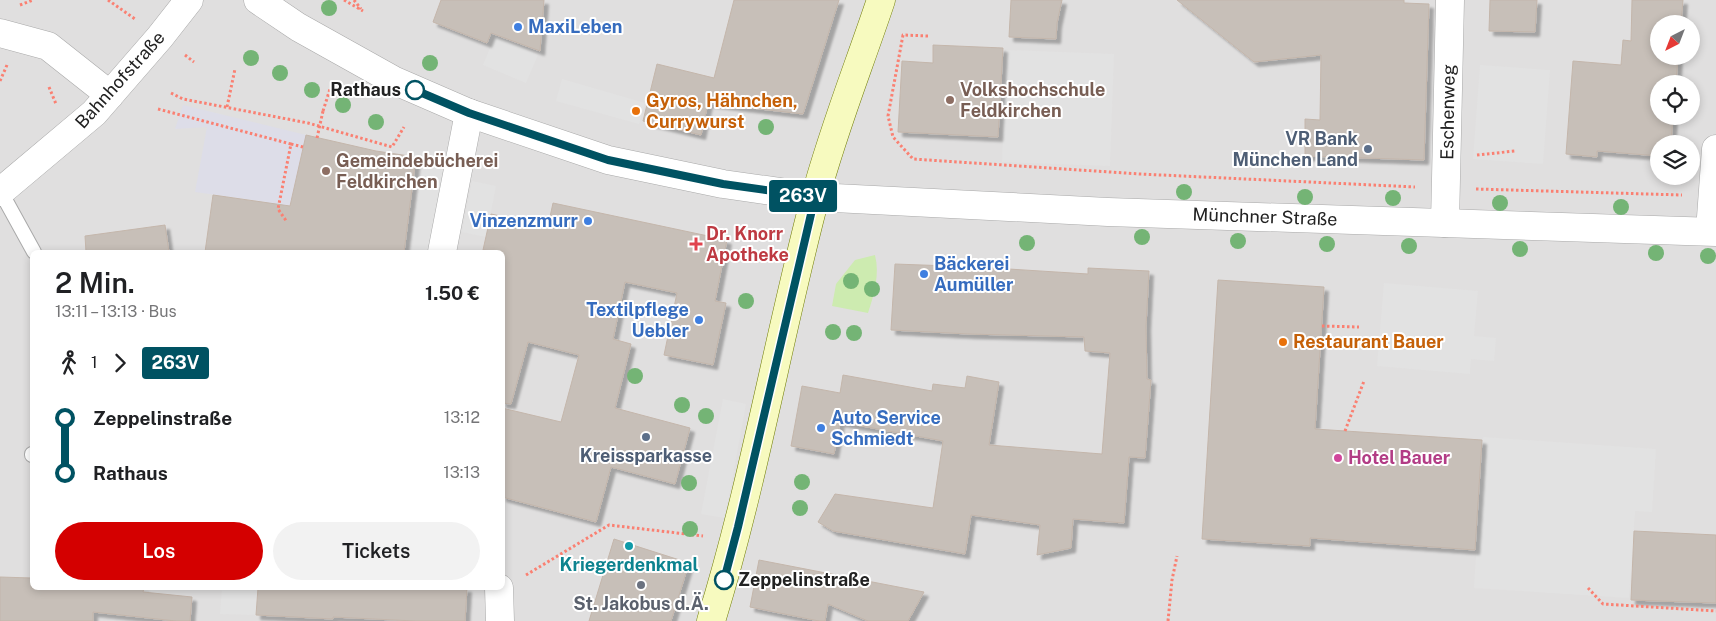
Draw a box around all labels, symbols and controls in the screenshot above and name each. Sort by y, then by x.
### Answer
north arrow [1650,15,1700,65]
map controls [1650,15,1700,185]
place label: MaxiLeben [528,16,623,37]
marker: MaxiLeben [512,21,524,33]
street label: Bahnhofstraße [71,27,169,133]
street label: Eschenweg [1436,64,1459,160]
button: locate [1650,75,1700,125]
place label: Rathaus [330,79,401,100]
place label: Volkshochschule Feldkirchen [960,79,1105,121]
marker: Rathaus [405,80,425,100]
place label: Gyros, Hähnchen, Currywurst [646,90,798,132]
marker: Volkshochschule Feldkirchen [944,94,956,106]
marker: Gyros, Hähnchen, Currywurst [630,105,642,117]
place label: VR Bank München Land [1232,128,1359,170]
button: layers [1650,135,1700,185]
marker: VR Bank München Land [1362,143,1374,155]
place label: Gemeindebücherei Feldkirchen [336,150,498,192]
marker: Gemeindebücherei Feldkirchen [320,165,332,177]
line badge: 263V [768,180,838,212]
text: 263V [779,185,827,206]
street label: Münchner Straße [1192,203,1338,230]
place label: Vinzenzmurr [469,210,579,231]
marker: Vinzenzmurr [582,215,594,227]
place label: Dr. Knorr Apotheke [706,223,789,265]
marker: Dr. Knorr Apotheke [690,238,702,250]
place label: Bäckerei Aumüller [934,253,1014,295]
text: 2 Min. [55,266,135,299]
marker: Bäckerei Aumüller [918,268,930,280]
text: 1.50 € [425,282,480,304]
place label: Textilpflege Uebler [586,299,690,341]
text: 13:11 – 13:13 · Bus [55,302,177,321]
marker: Textilpflege Uebler [693,314,705,326]
place label: Restaurant Bauer [1293,331,1444,352]
marker: Restaurant Bauer [1277,336,1289,348]
icon: walk [55,349,83,377]
icon: forward [106,349,134,377]
text: 263V [152,352,199,373]
text: 1 [91,353,98,372]
text: Zeppelinstraße [93,407,232,429]
place label: Auto Service Schmiedt [831,407,941,449]
text: 13:12 [444,408,480,427]
marker: Auto Service Schmiedt [815,422,827,434]
marker: Kreissparkasse [640,431,652,443]
place label: Kreissparkasse [580,445,712,466]
place label: Hotel Bauer [1348,447,1451,468]
marker: Hotel Bauer [1332,452,1344,464]
text: Rathaus [93,462,168,484]
text: 13:13 [443,463,480,482]
button: Los [55,522,263,580]
button: Tickets [273,522,480,580]
marker: Kriegerdenkmal [623,540,635,552]
place label: Kriegerdenkmal [560,554,698,575]
place label: Zeppelinstraße [738,569,870,590]
marker: Zeppelinstraße [714,570,734,590]
marker: St. Jakobus d.Ä. [635,579,647,591]
place label: St. Jakobus d.Ä. [573,592,709,614]

